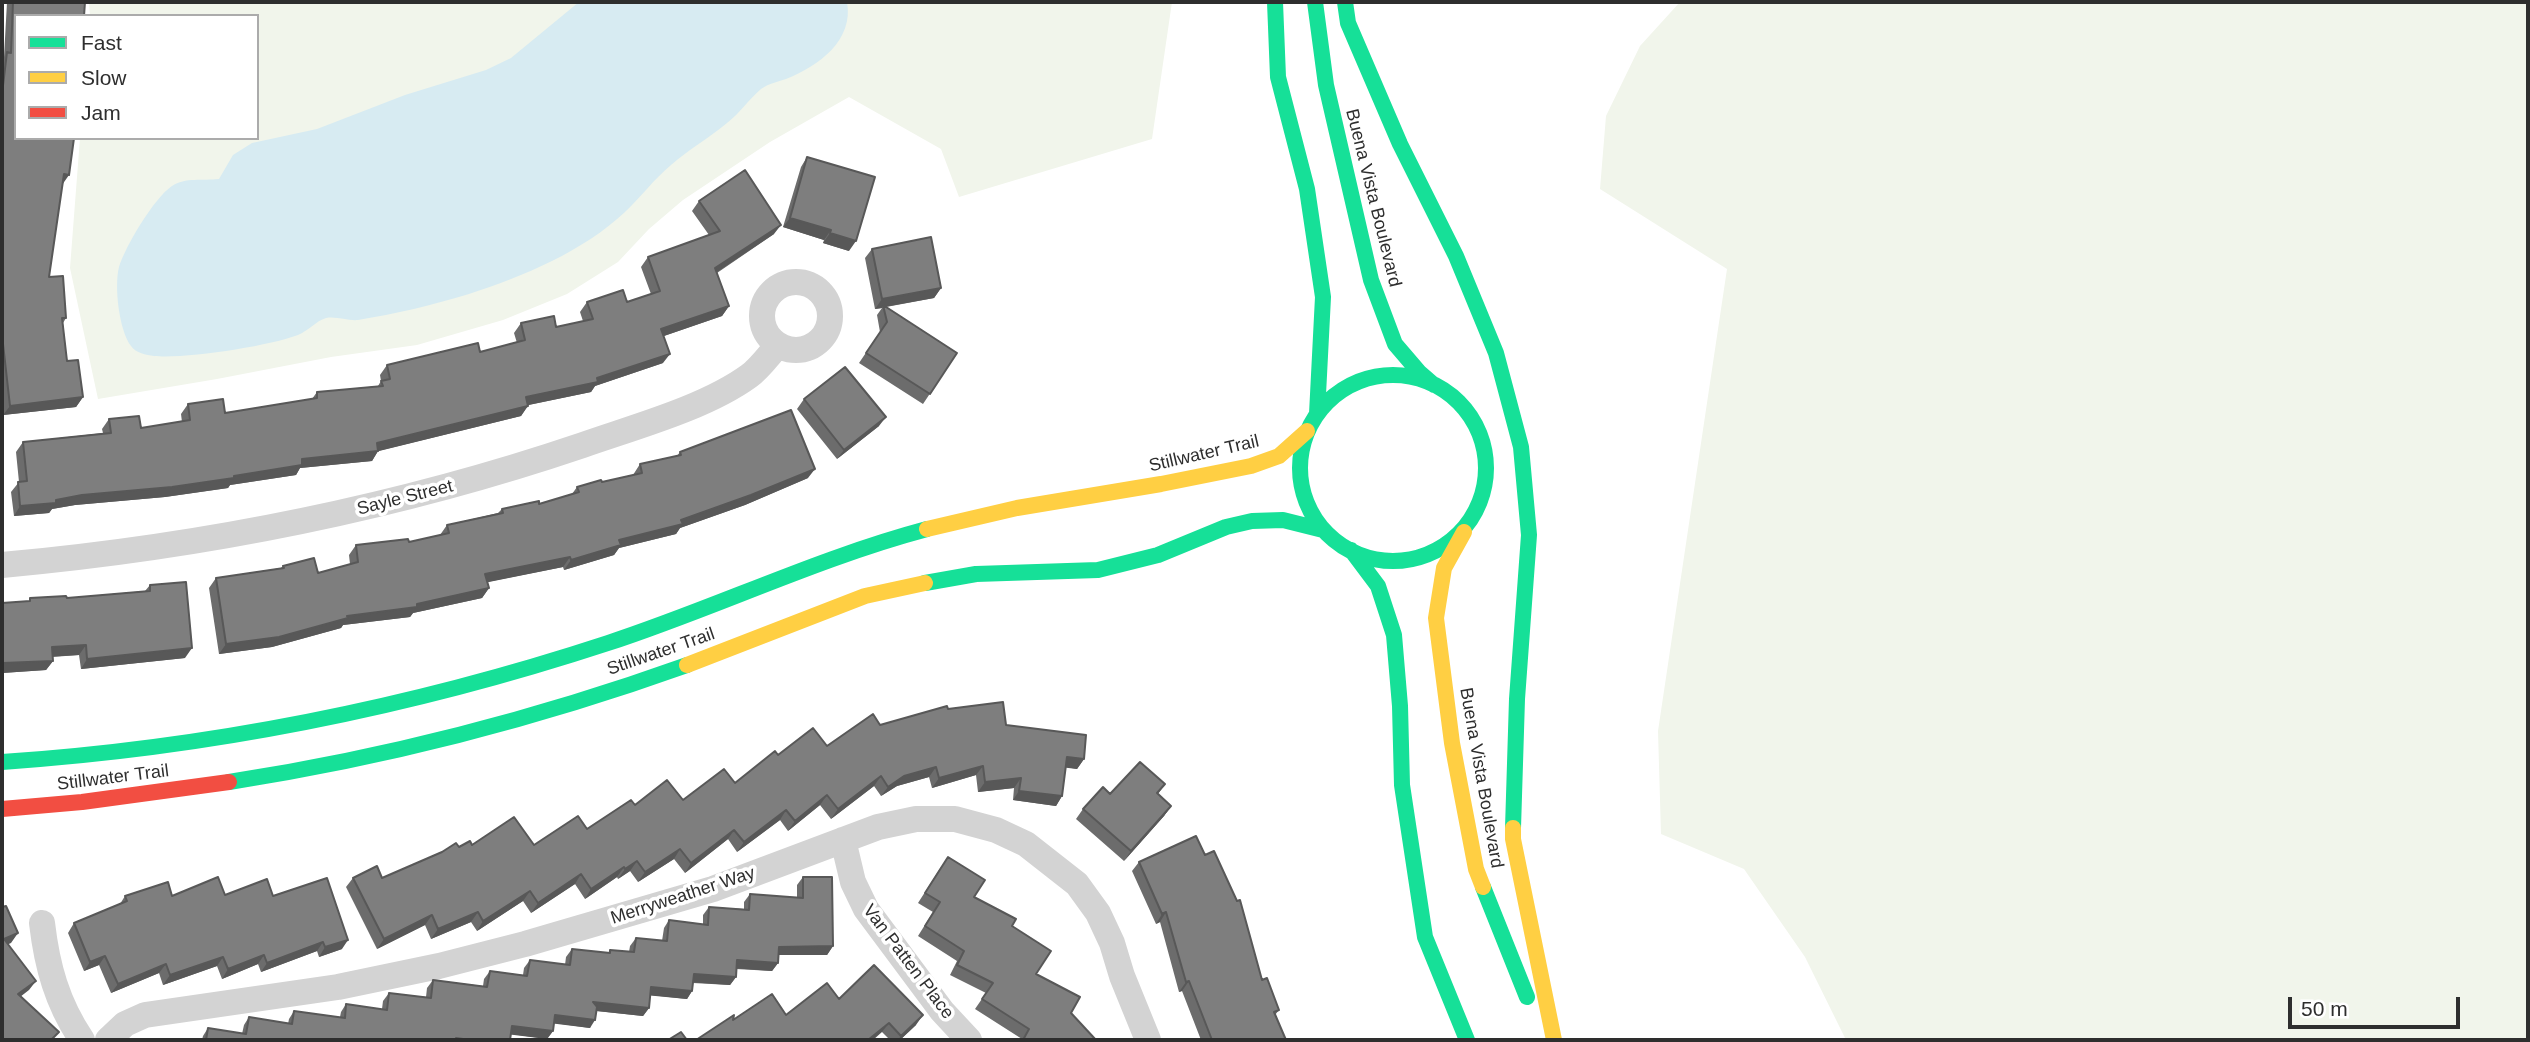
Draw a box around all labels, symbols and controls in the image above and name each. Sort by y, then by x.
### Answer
legend [14,14,259,140]
text: Fast [81,31,122,54]
text: Slow [81,66,127,89]
text: Jam [81,101,121,124]
street label: Buena Vista Boulevard [1340,107,1406,289]
street label: Stillwater Trail [1147,431,1261,477]
street label: Sayle Street [355,476,455,520]
street label: Stillwater Trail [604,623,718,681]
street label: Buena Vista Boulevard [1454,686,1508,870]
street label: Stillwater Trail [56,760,170,796]
street label: Merryweather Way [608,862,758,930]
street label: Van Patten Place [858,900,958,1024]
scale bar [2292,982,2464,1026]
text: 50 m [2301,997,2348,1020]

